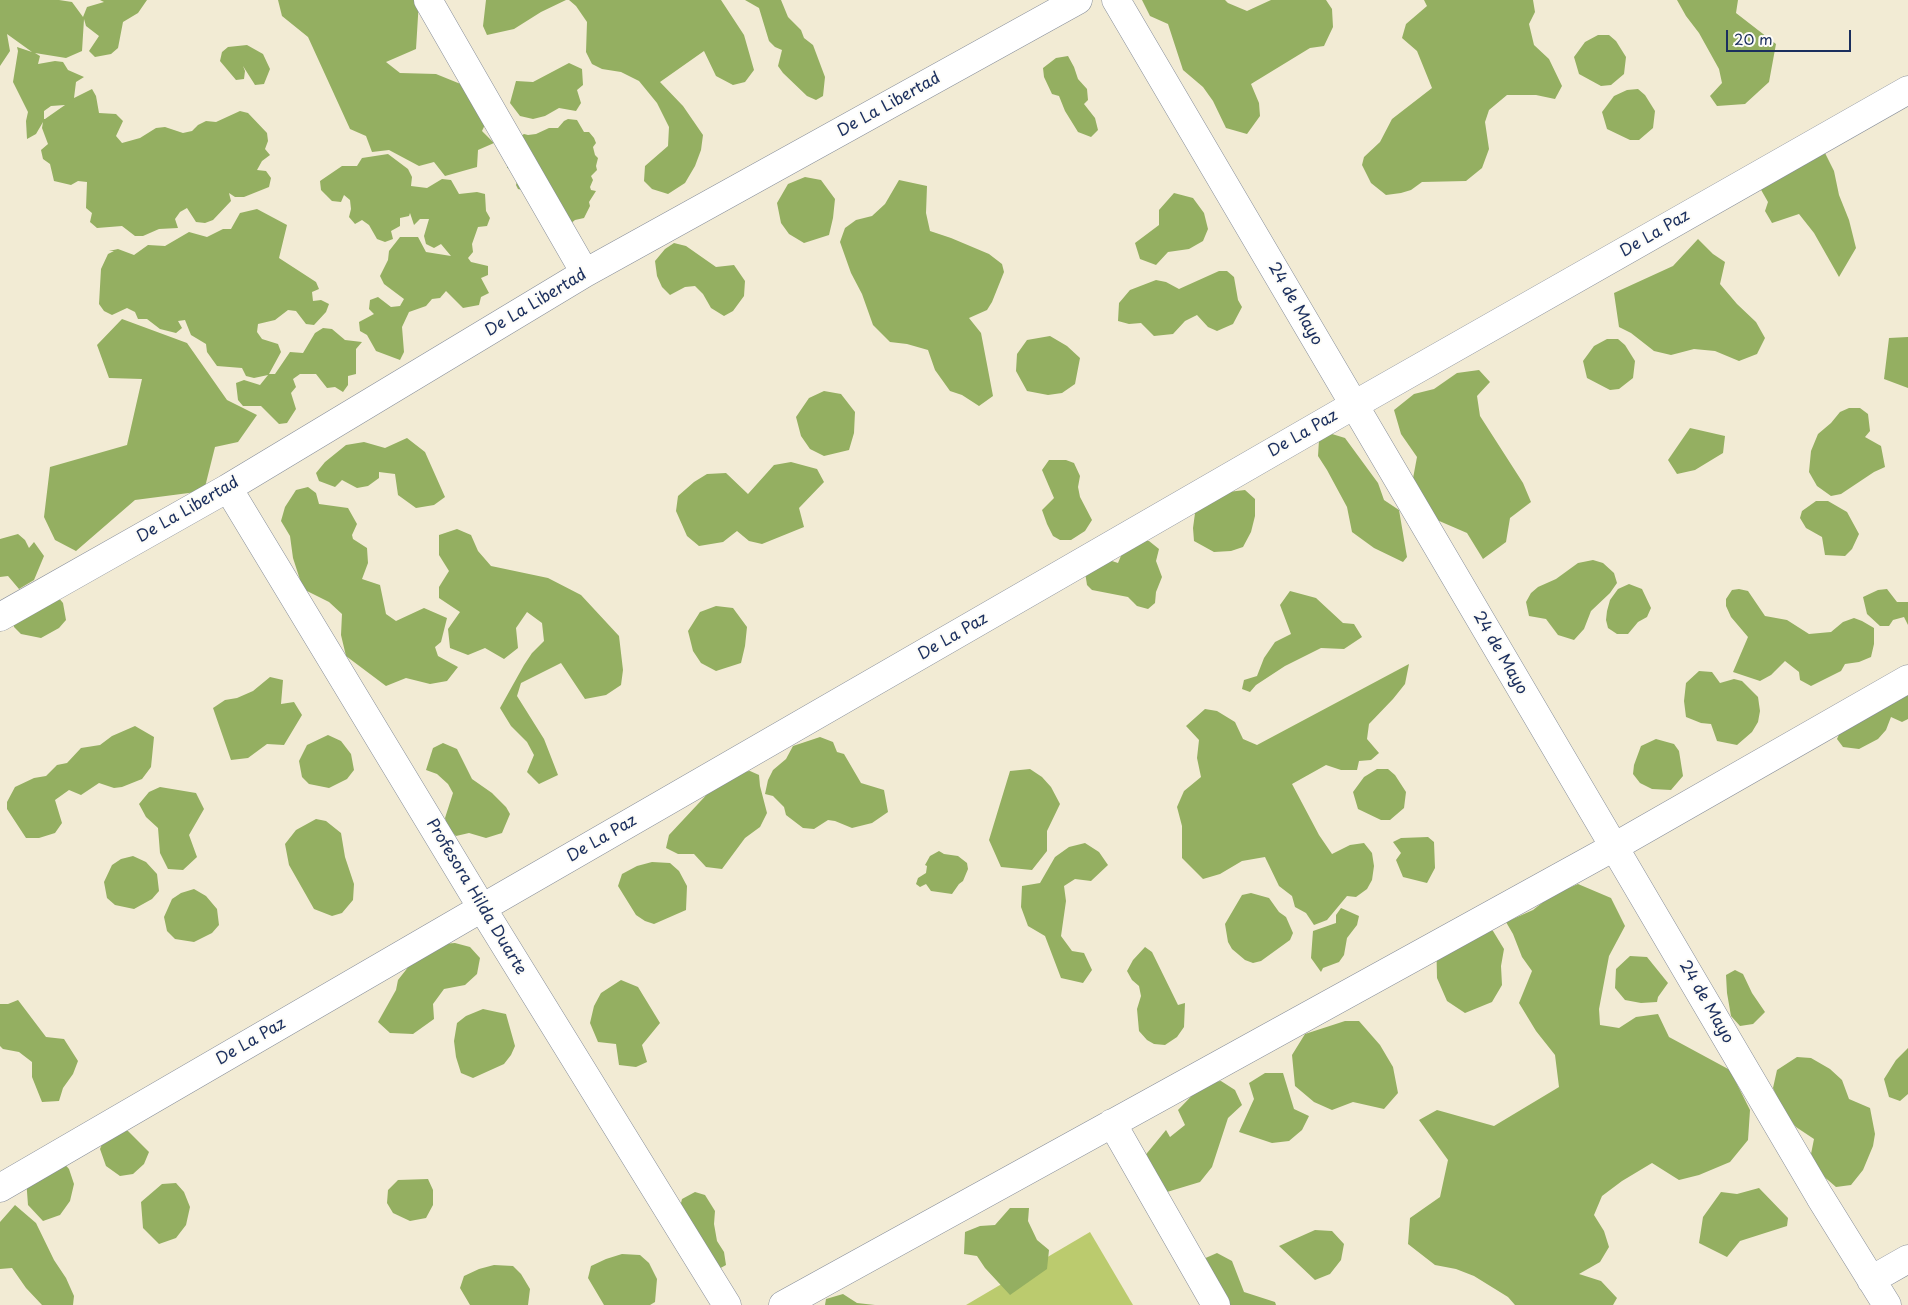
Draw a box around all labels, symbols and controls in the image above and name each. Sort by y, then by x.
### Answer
scale bar [1728,20,1853,52]
text: 20 m [1734,27,1773,50]
street label: De La Libertad [834,69,944,141]
street label: De La Paz [1617,206,1693,262]
street label: 24 de Mayo [1263,259,1327,349]
street label: De La Libertad [482,265,590,341]
street label: De La Paz [1265,406,1341,462]
street label: De La Libertad [133,473,243,547]
street label: 24 de Mayo [1468,608,1532,698]
street label: De La Paz [915,609,991,665]
street label: De La Paz [564,811,640,867]
street label: Profesora Hilda Duarte [422,816,530,978]
street label: 24 de Mayo [1674,957,1738,1047]
street label: De La Paz [213,1014,289,1070]

